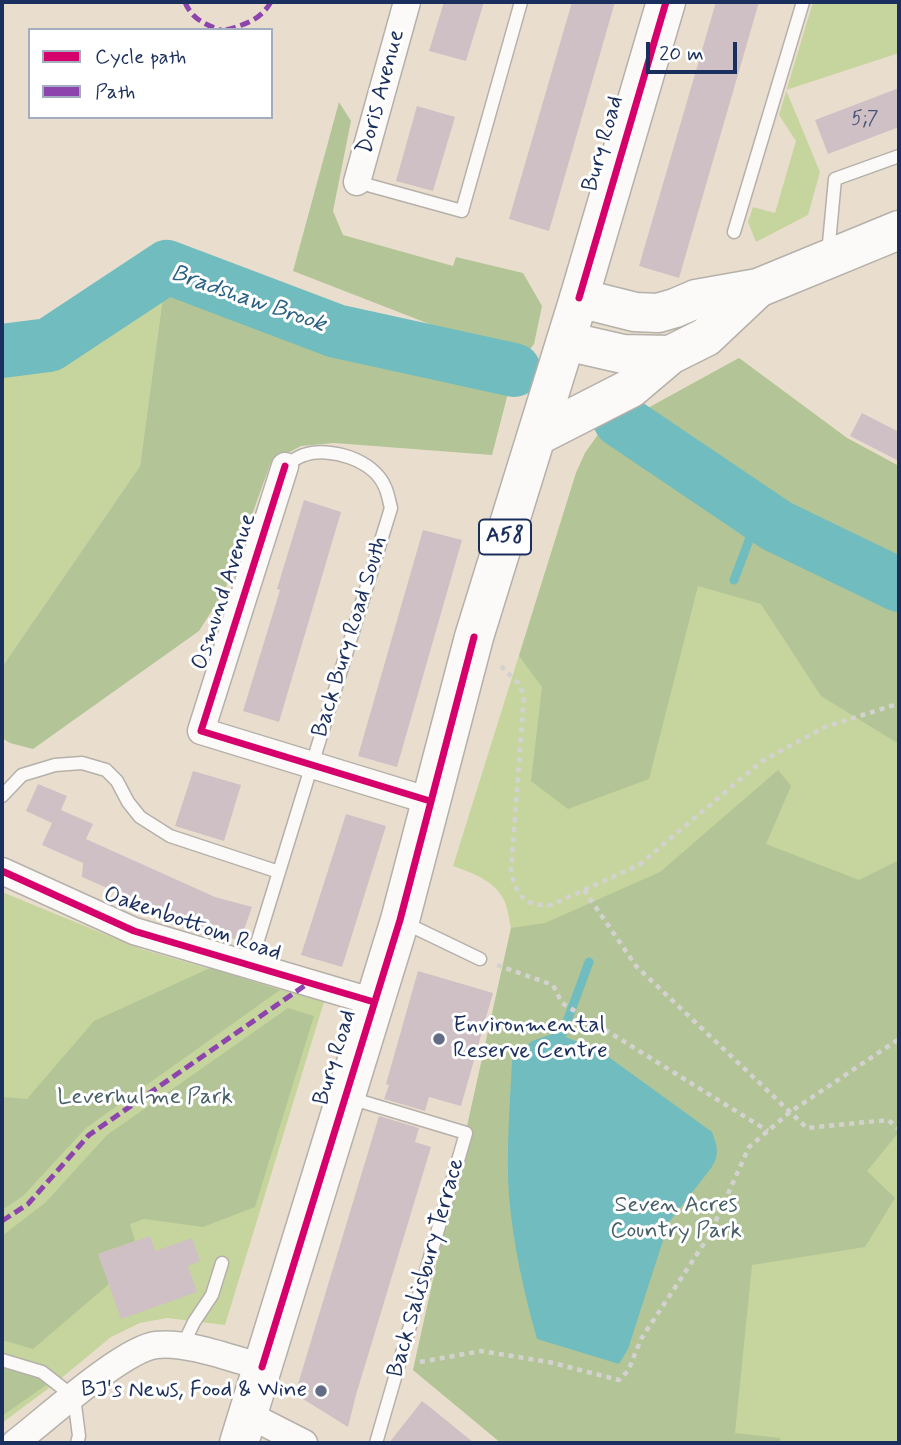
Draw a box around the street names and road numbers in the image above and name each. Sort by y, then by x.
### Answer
street label: Doris Avenue [352,27,412,157]
street label: Bury Road [577,93,631,195]
street label: Osmund Avenue [187,510,263,674]
road number: A58 [479,520,531,554]
street label: Back Bury Road South [307,533,395,741]
street label: Oakenbottom Road [100,882,284,968]
street label: Bury Road [308,1007,364,1109]
street label: Back Salisbury Terrace [382,1155,472,1381]

